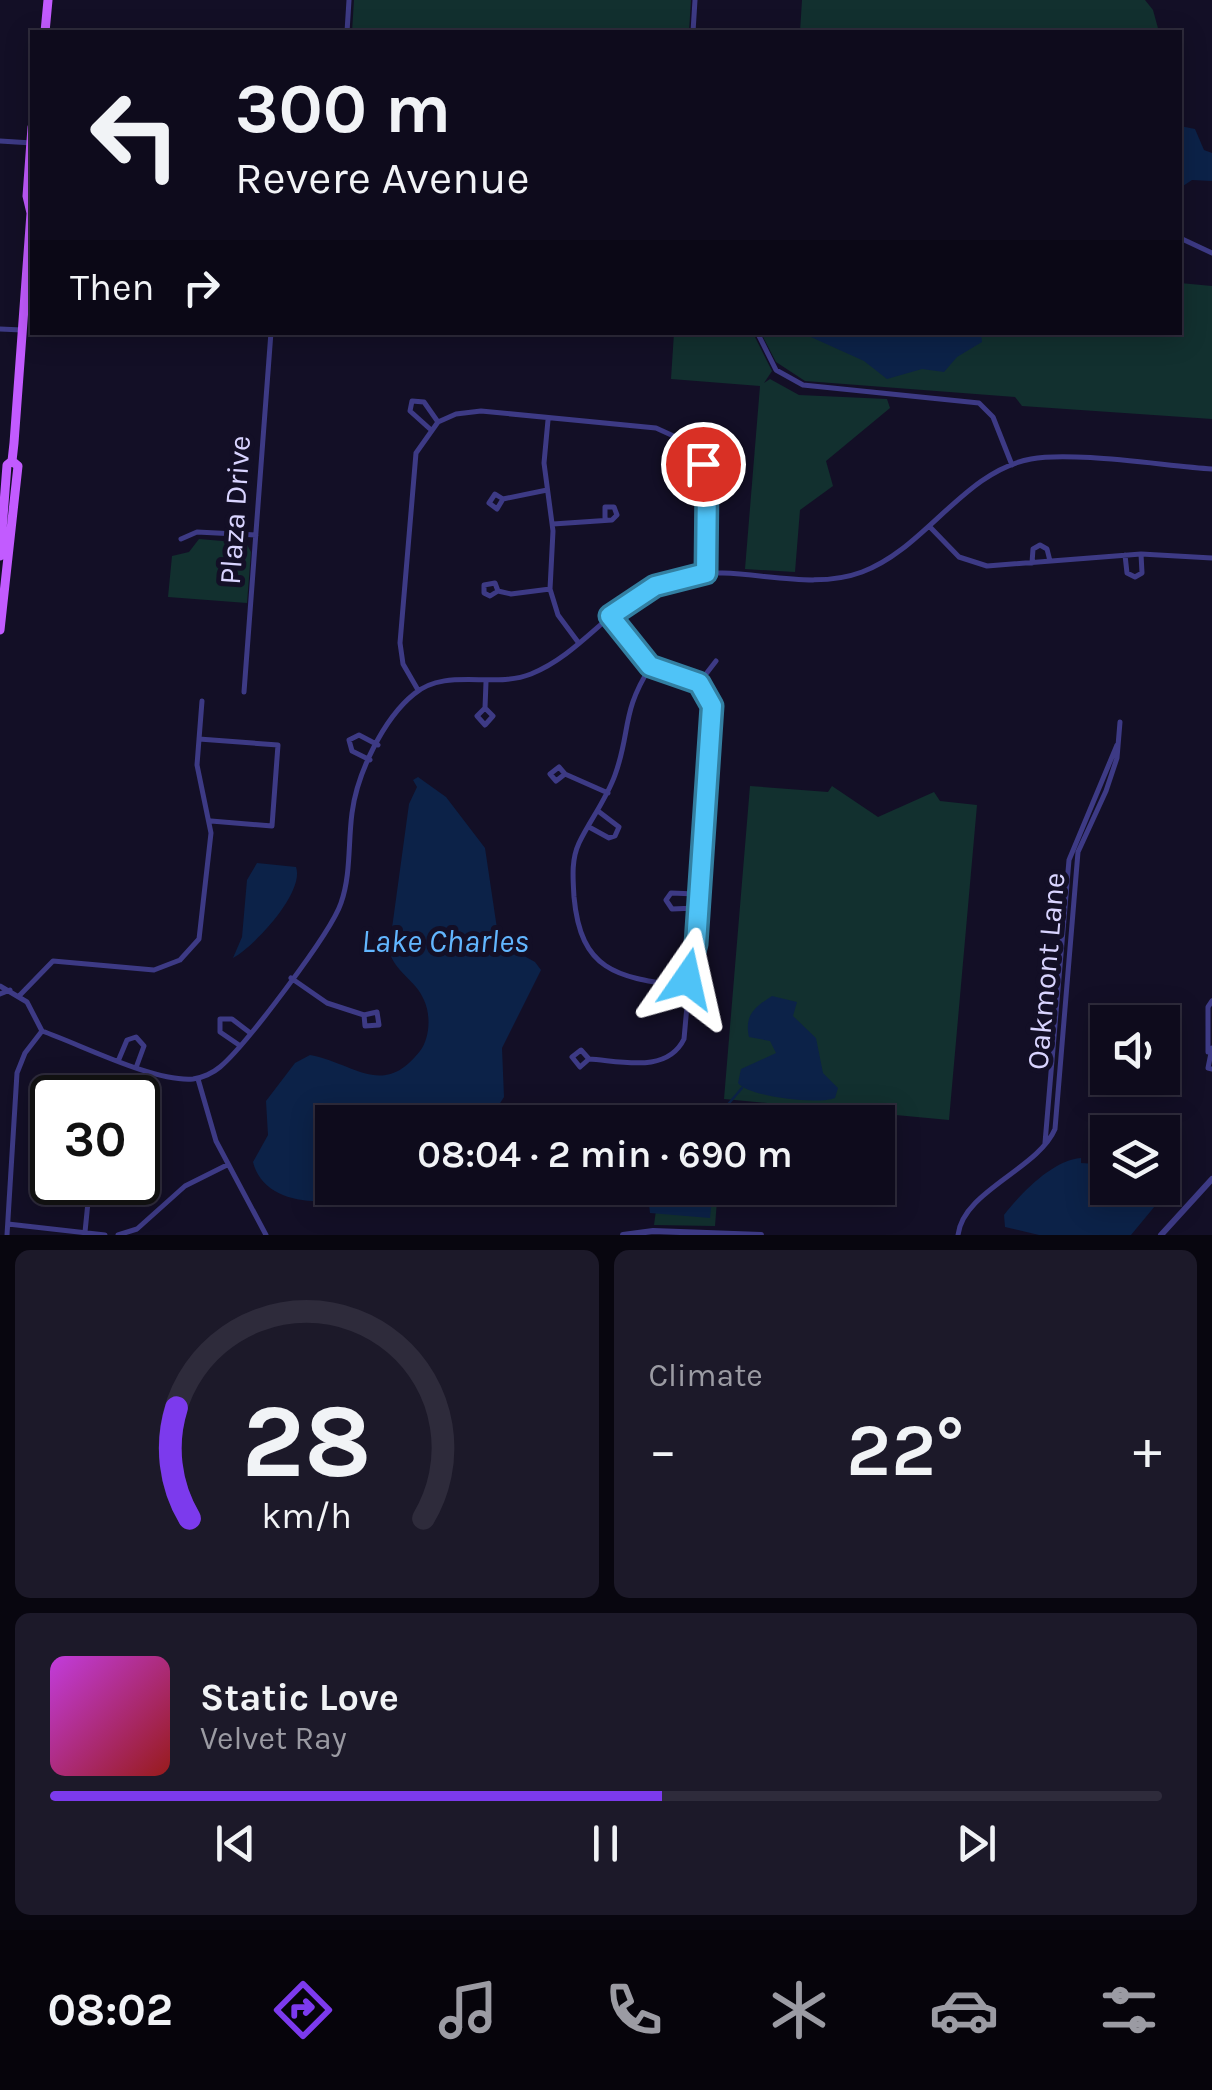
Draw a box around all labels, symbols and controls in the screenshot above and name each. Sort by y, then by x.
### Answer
text: 300 m [235,68,451,150]
icon: left [70,70,200,200]
text: Revere Avenue [235,152,530,204]
icon: right [174,260,229,315]
text: Then [70,265,154,310]
pin [661,422,746,507]
street label: Plaza Drive [212,434,258,586]
icon: arrive [676,437,731,492]
street label: Oakmont Lane [1019,871,1073,1071]
water label: Lake Charles [361,923,529,960]
position arrow [635,927,739,1031]
map controls [1090,1005,1180,1205]
button: sound [1090,1005,1180,1095]
speed limit sign: 30 [30,1075,160,1205]
button: layers [1090,1115,1180,1205]
text: 08:04 · 2 min · 690 m [417,1132,793,1177]
text: Climate [649,1357,763,1394]
text: 28 [242,1381,372,1502]
text: 22° [846,1406,964,1494]
text: − [649,1418,677,1482]
text: + [1133,1418,1162,1482]
text: km/h [261,1495,352,1537]
text: Static Love [200,1675,399,1720]
text: Velvet Ray [200,1720,347,1757]
icon: previous [208,1816,263,1871]
icon: pause [578,1816,633,1871]
icon: next [949,1816,1004,1871]
icon: directions [268,1975,338,2045]
icon: music [433,1975,503,2045]
icon: phone [599,1975,669,2045]
icon: climate [764,1975,834,2045]
icon: car [929,1975,999,2045]
icon: filters [1094,1975,1164,2045]
text: 08:02 [48,1984,173,2036]

